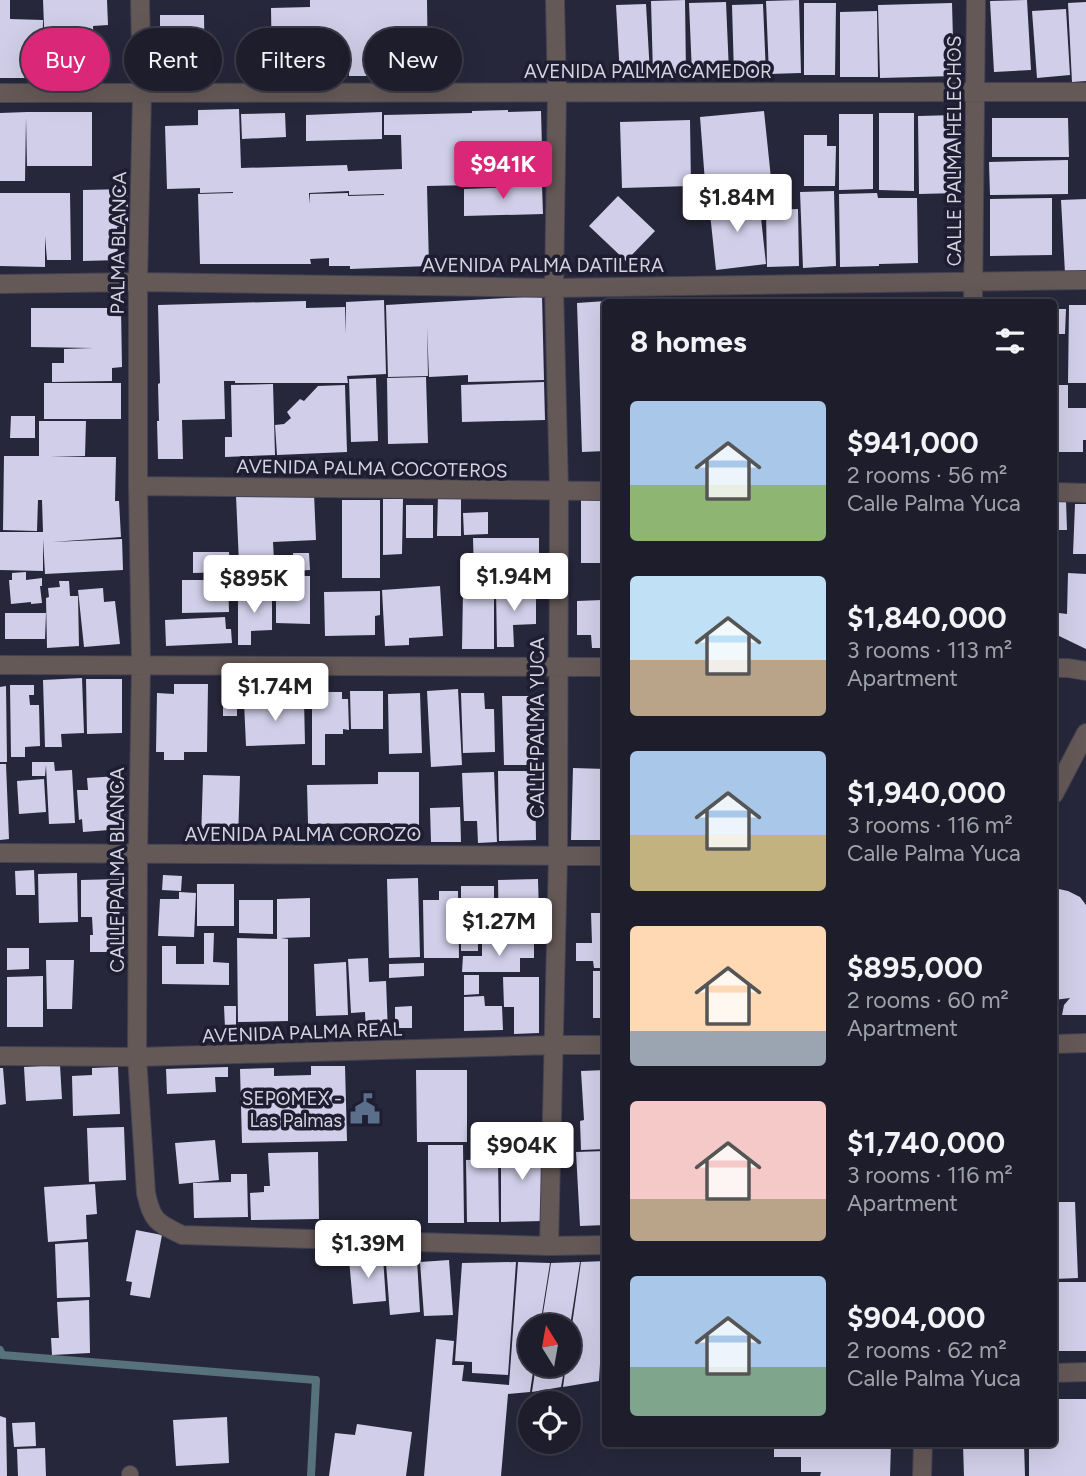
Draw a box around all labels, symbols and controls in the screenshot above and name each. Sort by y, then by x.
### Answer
chip: Buy [21,28,110,91]
chip: Rent [124,28,222,91]
chip: Filters [236,28,350,91]
chip: New [364,28,462,91]
street label: CALLE PALMA HELECHOS [943,36,966,266]
street label: AVENIDA PALMA CAMEDOR [524,60,772,83]
pin: $941K [454,142,552,201]
text: $941K [470,150,536,178]
street label: PALMA BLANCA [106,171,131,315]
pin: $1.84M [680,174,794,234]
text: $1.84M [699,183,775,211]
street label: AVENIDA PALMA DATILERA [422,254,664,277]
icon: filters [991,322,1029,360]
text: 8 homes [630,323,747,360]
text: $941,000 [847,424,979,461]
icon: home [686,429,770,513]
street label: AVENIDA PALMA COCOTEROS [236,455,508,482]
text: 2 rooms · 56 m² [847,461,1007,489]
text: Calle Palma Yuca [847,489,1021,517]
pin: $1.94M [457,554,571,613]
pin: $895K [205,556,303,615]
text: $1.94M [476,562,552,590]
text: $895K [220,564,288,592]
text: $1,840,000 [847,599,1007,636]
icon: home [686,604,770,688]
text: 3 rooms · 113 m² [847,636,1012,664]
street label: CALLE PALMA YUCA [526,637,549,819]
pin: $1.74M [218,664,332,723]
text: Apartment [847,664,958,692]
text: $1.74M [237,672,313,700]
street label: CALLE PALMA BLANCA [106,767,129,973]
text: $1,940,000 [847,774,1006,811]
icon: home [686,779,770,863]
text: 3 rooms · 116 m² [847,811,1013,839]
street label: AVENIDA PALMA COROZO [185,823,421,846]
text: Calle Palma Yuca [847,839,1021,867]
pin: $1.27M [442,898,556,958]
text: $1.27M [462,907,536,935]
text: $895,000 [847,949,983,986]
icon: home [686,954,770,1038]
text: 2 rooms · 60 m² [847,986,1009,1014]
text: Apartment [847,1014,958,1042]
street label: AVENIDA PALMA REAL [202,1018,403,1047]
place label: SEPOMEX - Las Palmas [242,1087,342,1132]
public building icon: SEPOMEX - Las Palmas [348,1092,382,1126]
pin: $904K [473,1122,571,1182]
text: $1,740,000 [847,1124,1005,1161]
icon: home [686,1129,770,1213]
text: $904K [487,1131,557,1159]
text: 3 rooms · 116 m² [847,1161,1013,1189]
text: Apartment [847,1189,958,1217]
pin: $1.39M [311,1220,425,1280]
text: $1.39M [331,1229,405,1257]
text: $904,000 [847,1299,985,1336]
icon: home [686,1304,770,1388]
north arrow [518,1314,581,1377]
map controls [518,1314,581,1454]
text: 2 rooms · 62 m² [847,1336,1007,1364]
text: Calle Palma Yuca [847,1364,1021,1392]
button: locate [518,1391,581,1454]

